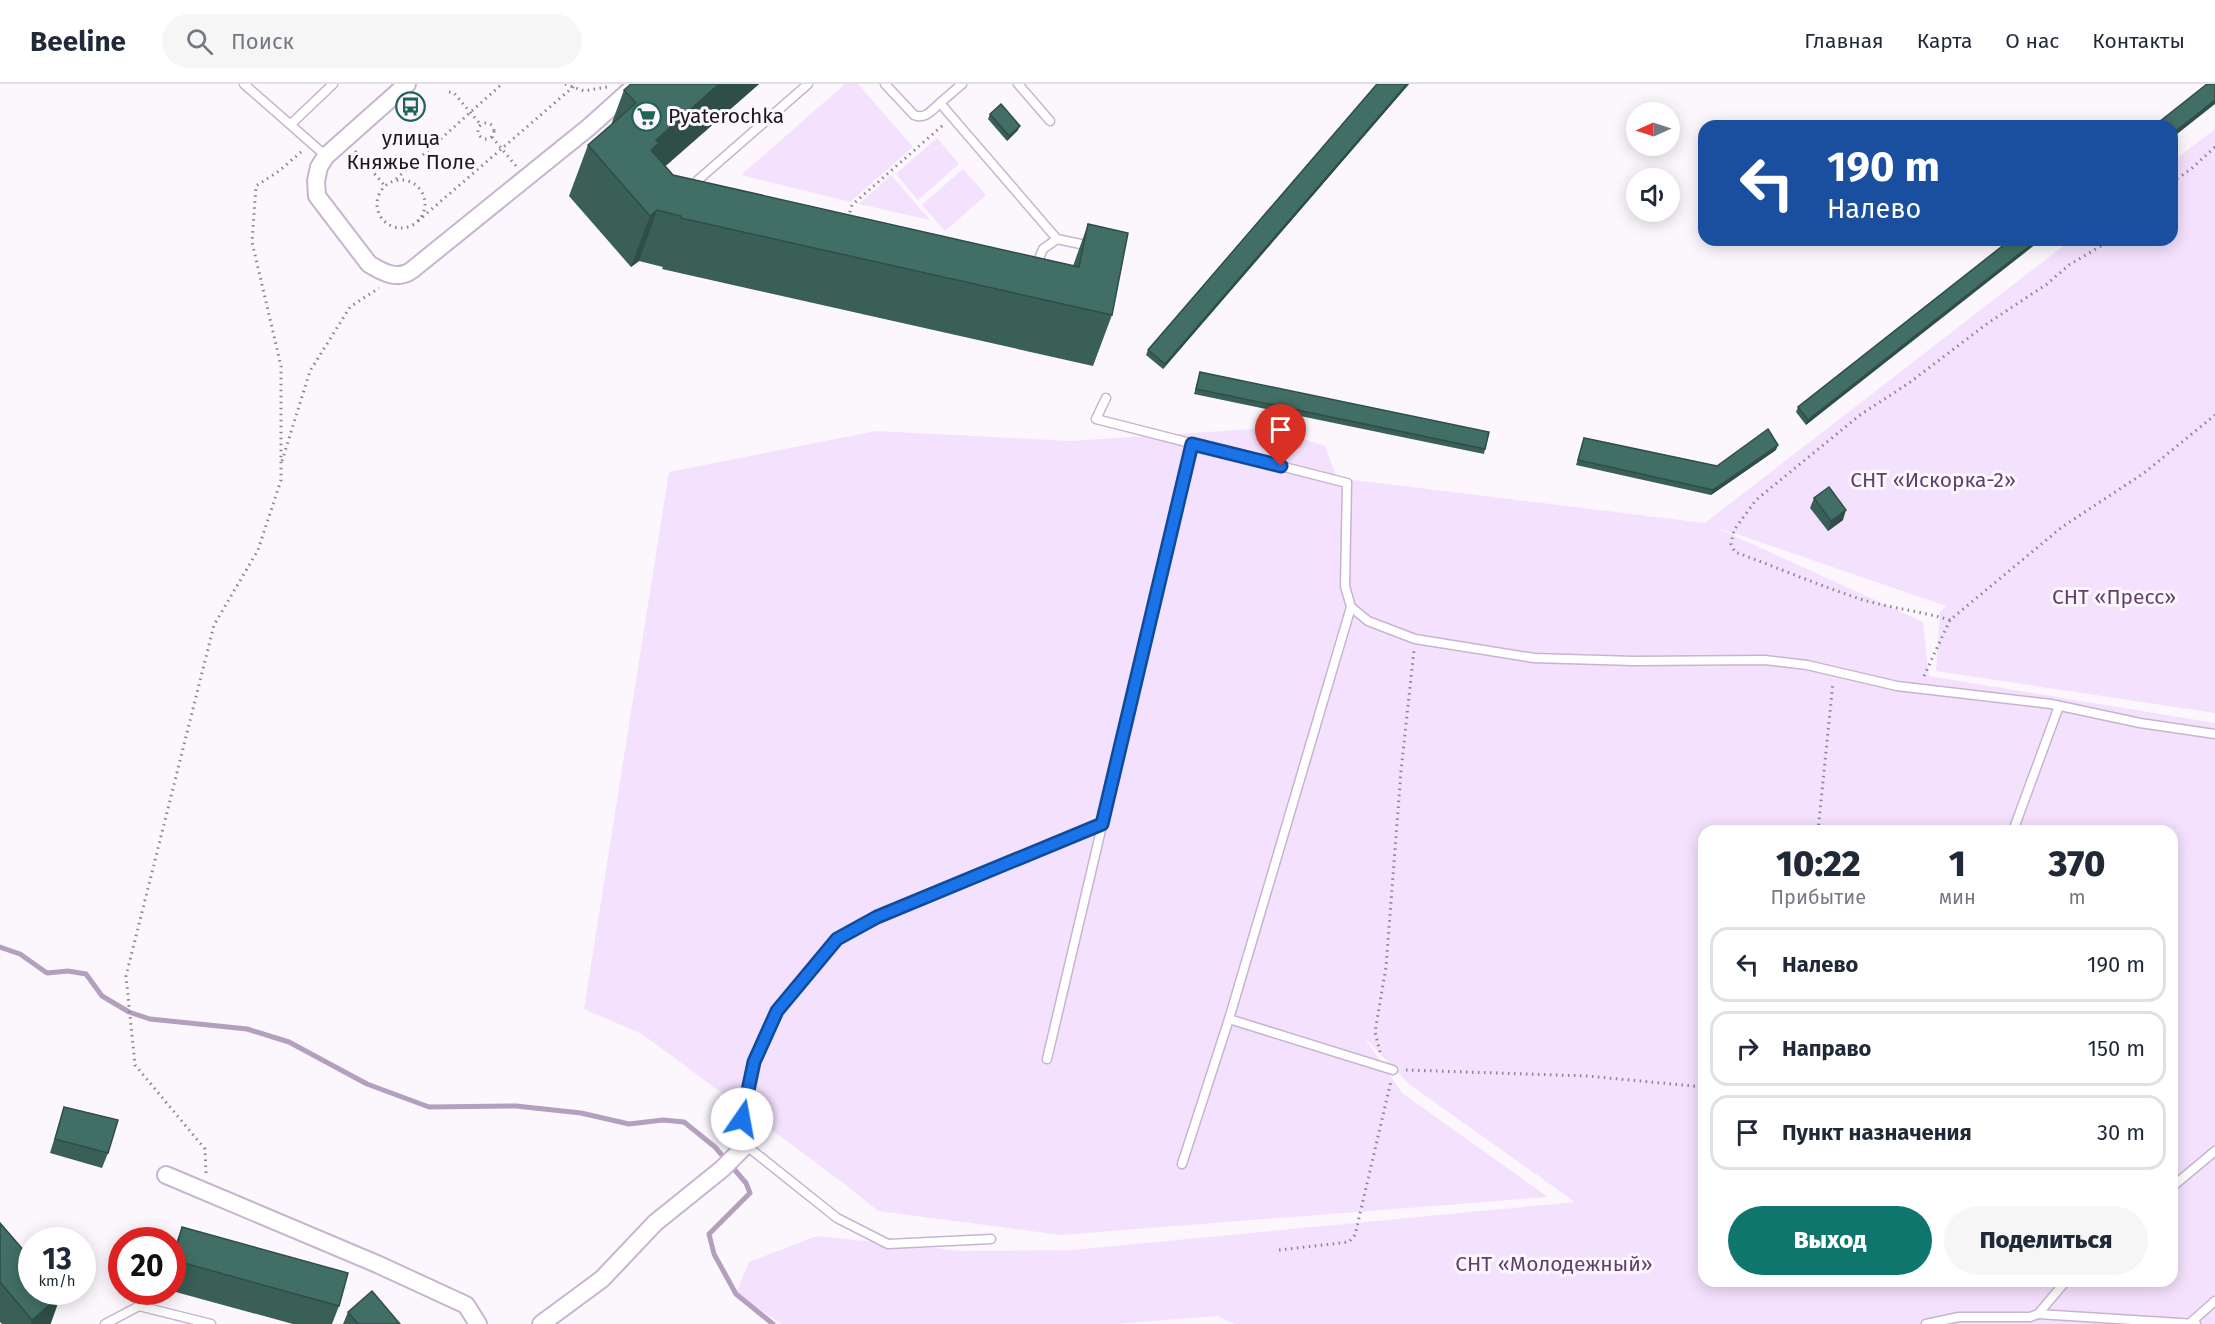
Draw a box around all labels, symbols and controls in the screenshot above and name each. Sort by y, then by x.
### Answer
search box [162,14,582,68]
text: Beeline [30,25,126,58]
icon: search [183,25,216,58]
text: Поиск [231,28,294,55]
text: Главная [1804,28,1884,54]
text: Карта [1917,28,1972,54]
text: О нас [2005,28,2059,54]
text: Контакты [2092,28,2185,54]
bus stop icon: улица Княжье Поле [395,91,427,123]
supermarket icon: Pyaterochka [631,100,663,132]
north arrow [1626,102,1680,156]
map controls [1626,102,1680,222]
place label: Pyaterochka [668,103,784,129]
place label: улица Княжье Поле [346,125,476,175]
text: 190 m [1827,142,1940,192]
icon: left [1728,144,1806,222]
button: sound [1626,168,1680,222]
text: Налево [1827,193,1921,225]
pin [1255,404,1306,466]
icon: arrive [1264,413,1297,446]
park label: СНТ «Искорка-2» [1850,467,2016,493]
park label: СНТ «Пресс» [2052,584,2176,610]
text: 10:22 [1776,842,1861,886]
text: 1 [1949,842,1966,886]
text: 370 [2049,842,2105,886]
text: Прибытие [1771,885,1866,909]
text: мин [1939,885,1976,909]
text: m [2068,885,2086,909]
icon: left [1731,948,1764,981]
text: Налево [1782,951,1858,978]
text: 190 m [2087,951,2145,978]
icon: right [1731,1032,1764,1065]
text: Направо [1782,1035,1871,1062]
text: 150 m [2087,1035,2145,1062]
position arrow [710,1087,774,1151]
icon: arrive [1731,1116,1764,1149]
text: Пункт назначения [1782,1119,1972,1146]
text: 30 m [2097,1119,2145,1146]
button: Выход [1728,1206,1932,1275]
button: Поделиться [1944,1206,2148,1275]
speed limit sign: 20 [108,1227,186,1305]
text: 13 [42,1241,72,1277]
park label: СНТ «Молодежный» [1455,1251,1653,1277]
text: km/h [38,1272,76,1290]

